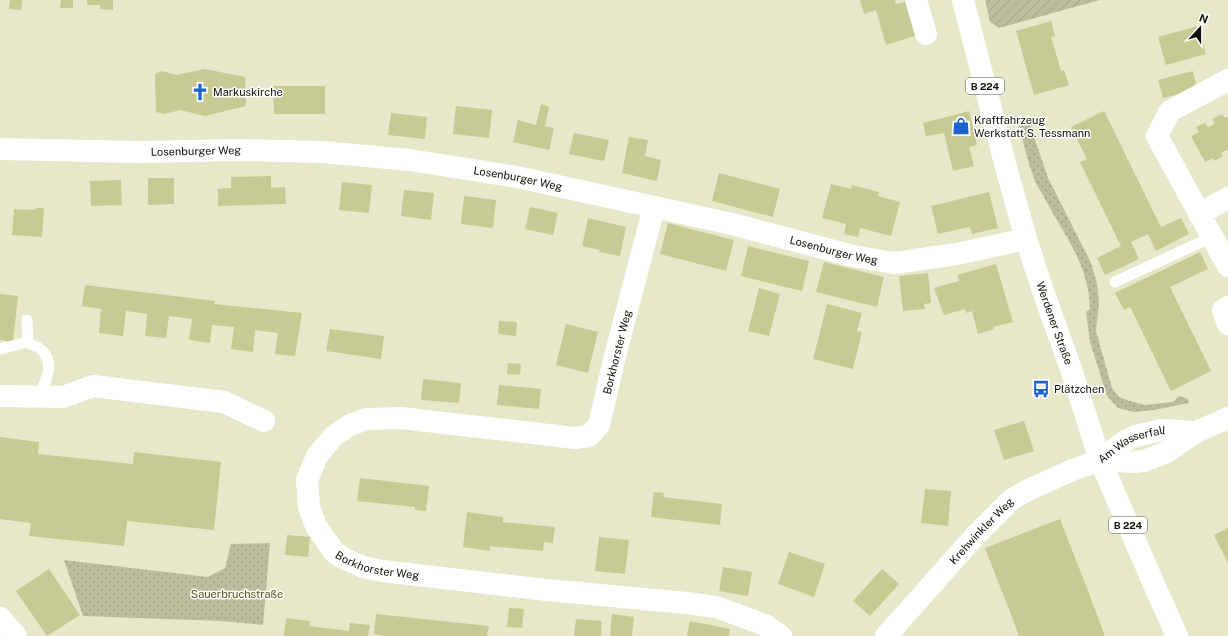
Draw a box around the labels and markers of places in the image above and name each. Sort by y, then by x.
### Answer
church icon: Markuskirche [190,82,210,102]
place label: Markuskirche [213,86,283,98]
place label: Kraftfahrzeug Werkstatt S. Tessmann [974,114,1090,139]
shop icon: Kraftfahrzeug Werkstatt S. Tessmann [951,116,971,136]
bus stop icon: Plätzchen [1031,379,1051,399]
place label: Plätzchen [1054,383,1104,395]

